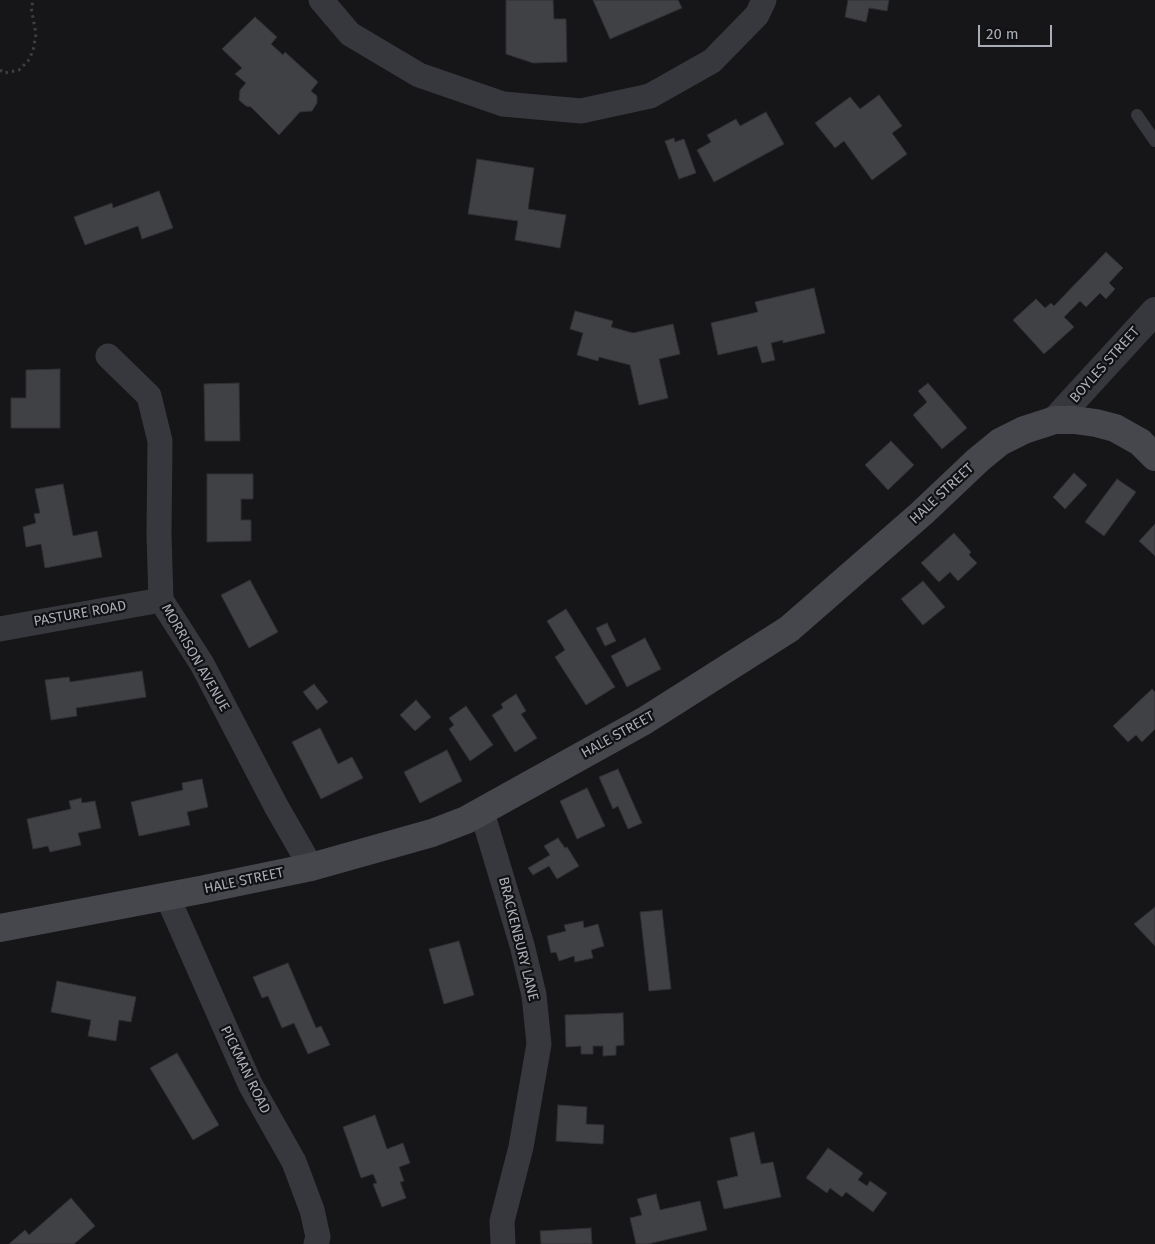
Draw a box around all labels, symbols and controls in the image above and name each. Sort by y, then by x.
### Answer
scale bar [980,15,1054,47]
text: 20 m [986,25,1019,43]
street label: BOYLES STREET [1067,324,1143,406]
street label: HALE STREET [907,460,977,528]
street label: PASTURE ROAD [32,598,128,630]
street label: MORRISON AVENUE [157,601,233,715]
street label: HALE STREET [579,708,657,762]
street label: HALE STREET [203,864,285,898]
street label: BRACKENBURY LANE [494,875,542,1003]
street label: PICKMAN ROAD [217,1023,273,1117]

